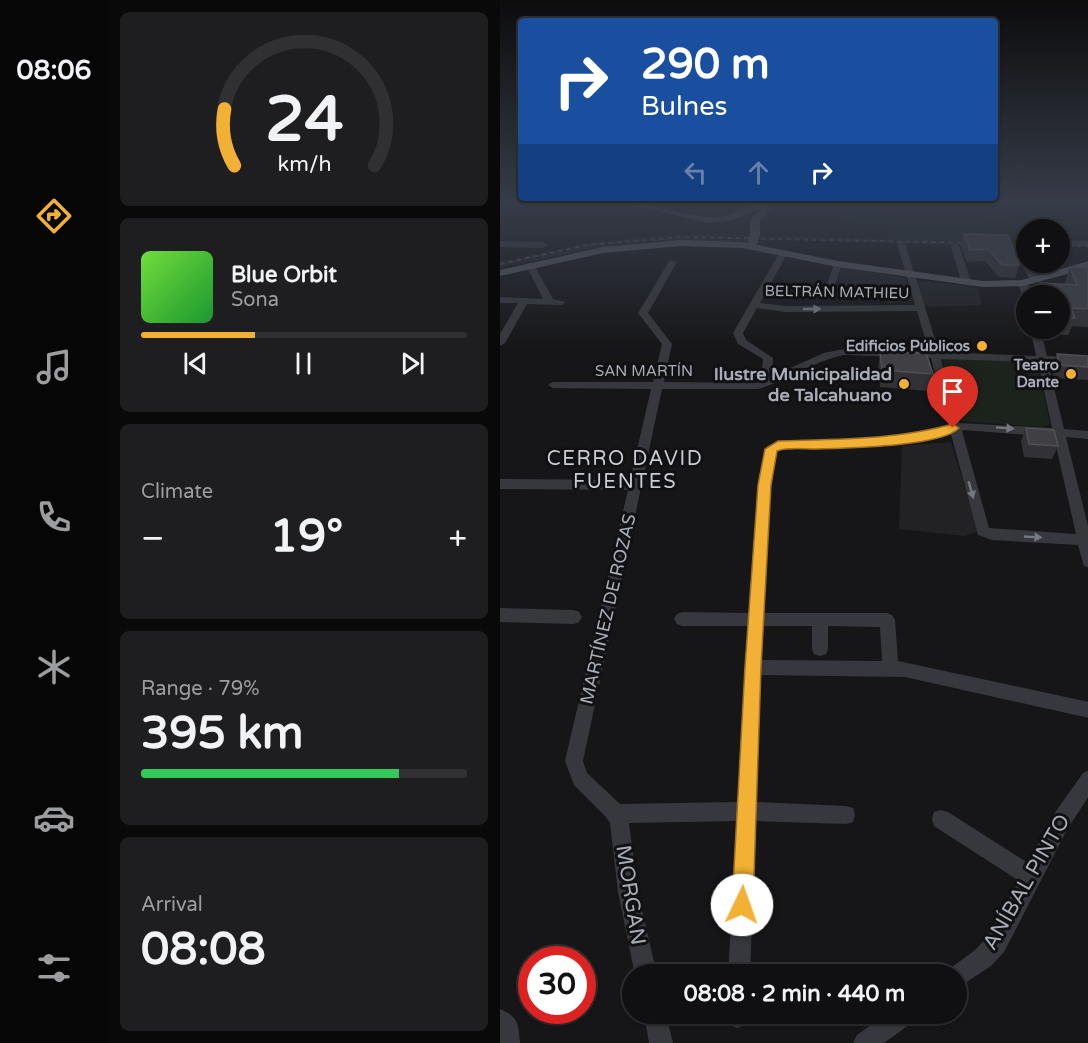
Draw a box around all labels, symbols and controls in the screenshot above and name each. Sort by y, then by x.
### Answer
text: 290 m [641,39,770,90]
icon: right [542,42,620,120]
text: 08:06 [17,54,91,87]
text: 24 [265,83,343,158]
text: Bulnes [641,90,727,123]
text: km/h [277,151,331,177]
icon: left [679,156,712,189]
icon: ahead [742,156,775,189]
icon: right [805,156,838,189]
icon: directions [33,195,75,237]
map controls [1016,219,1070,339]
button: + [1016,219,1070,273]
text: Blue Orbit [231,262,337,288]
street label: BELTRÁN MATHIEU [764,282,910,302]
button: − [1016,285,1070,339]
text: Sona [231,288,279,312]
one-way arrow [802,304,821,314]
place label: Edificios Públicos [846,337,970,355]
marker: Edificios Públicos [975,339,989,353]
icon: music [33,346,75,388]
icon: previous [179,347,212,380]
icon: pause [287,347,320,380]
icon: next [396,347,429,380]
place label: Teatro Dante [1013,356,1060,391]
street label: SAN MARTÍN [595,362,693,380]
place label: Ilustre Municipalidad de Talcahuano [714,363,892,406]
pin [927,366,978,428]
marker: Teatro Dante [1064,367,1078,381]
icon: arrive [936,375,969,408]
marker: Ilustre Municipalidad de Talcahuano [897,377,911,391]
one-way arrow [996,424,1015,433]
district label: CERRO DAVID FUENTES [547,447,703,494]
text: Climate [141,480,213,504]
one-way arrow [967,481,976,499]
icon: phone [33,496,75,538]
text: 19° [270,510,343,564]
street label: MARTÍNEZ DE ROZAS [575,512,641,706]
text: − [141,519,165,558]
text: + [448,519,467,558]
one-way arrow [1024,533,1043,542]
icon: climate [33,646,75,688]
text: Range · 79% [141,677,260,701]
text: 395 km [141,707,303,761]
icon: car [33,797,75,839]
street label: ANÍBAL PINTO [977,810,1075,955]
street label: MORGAN [610,843,651,947]
position arrow [710,873,774,937]
text: Arrival [141,893,203,917]
text: 08:08 [141,923,266,977]
speed limit sign: 30 [518,946,596,1024]
icon: filters [33,947,75,989]
text: 08:08 · 2 min · 440 m [684,981,905,1007]

